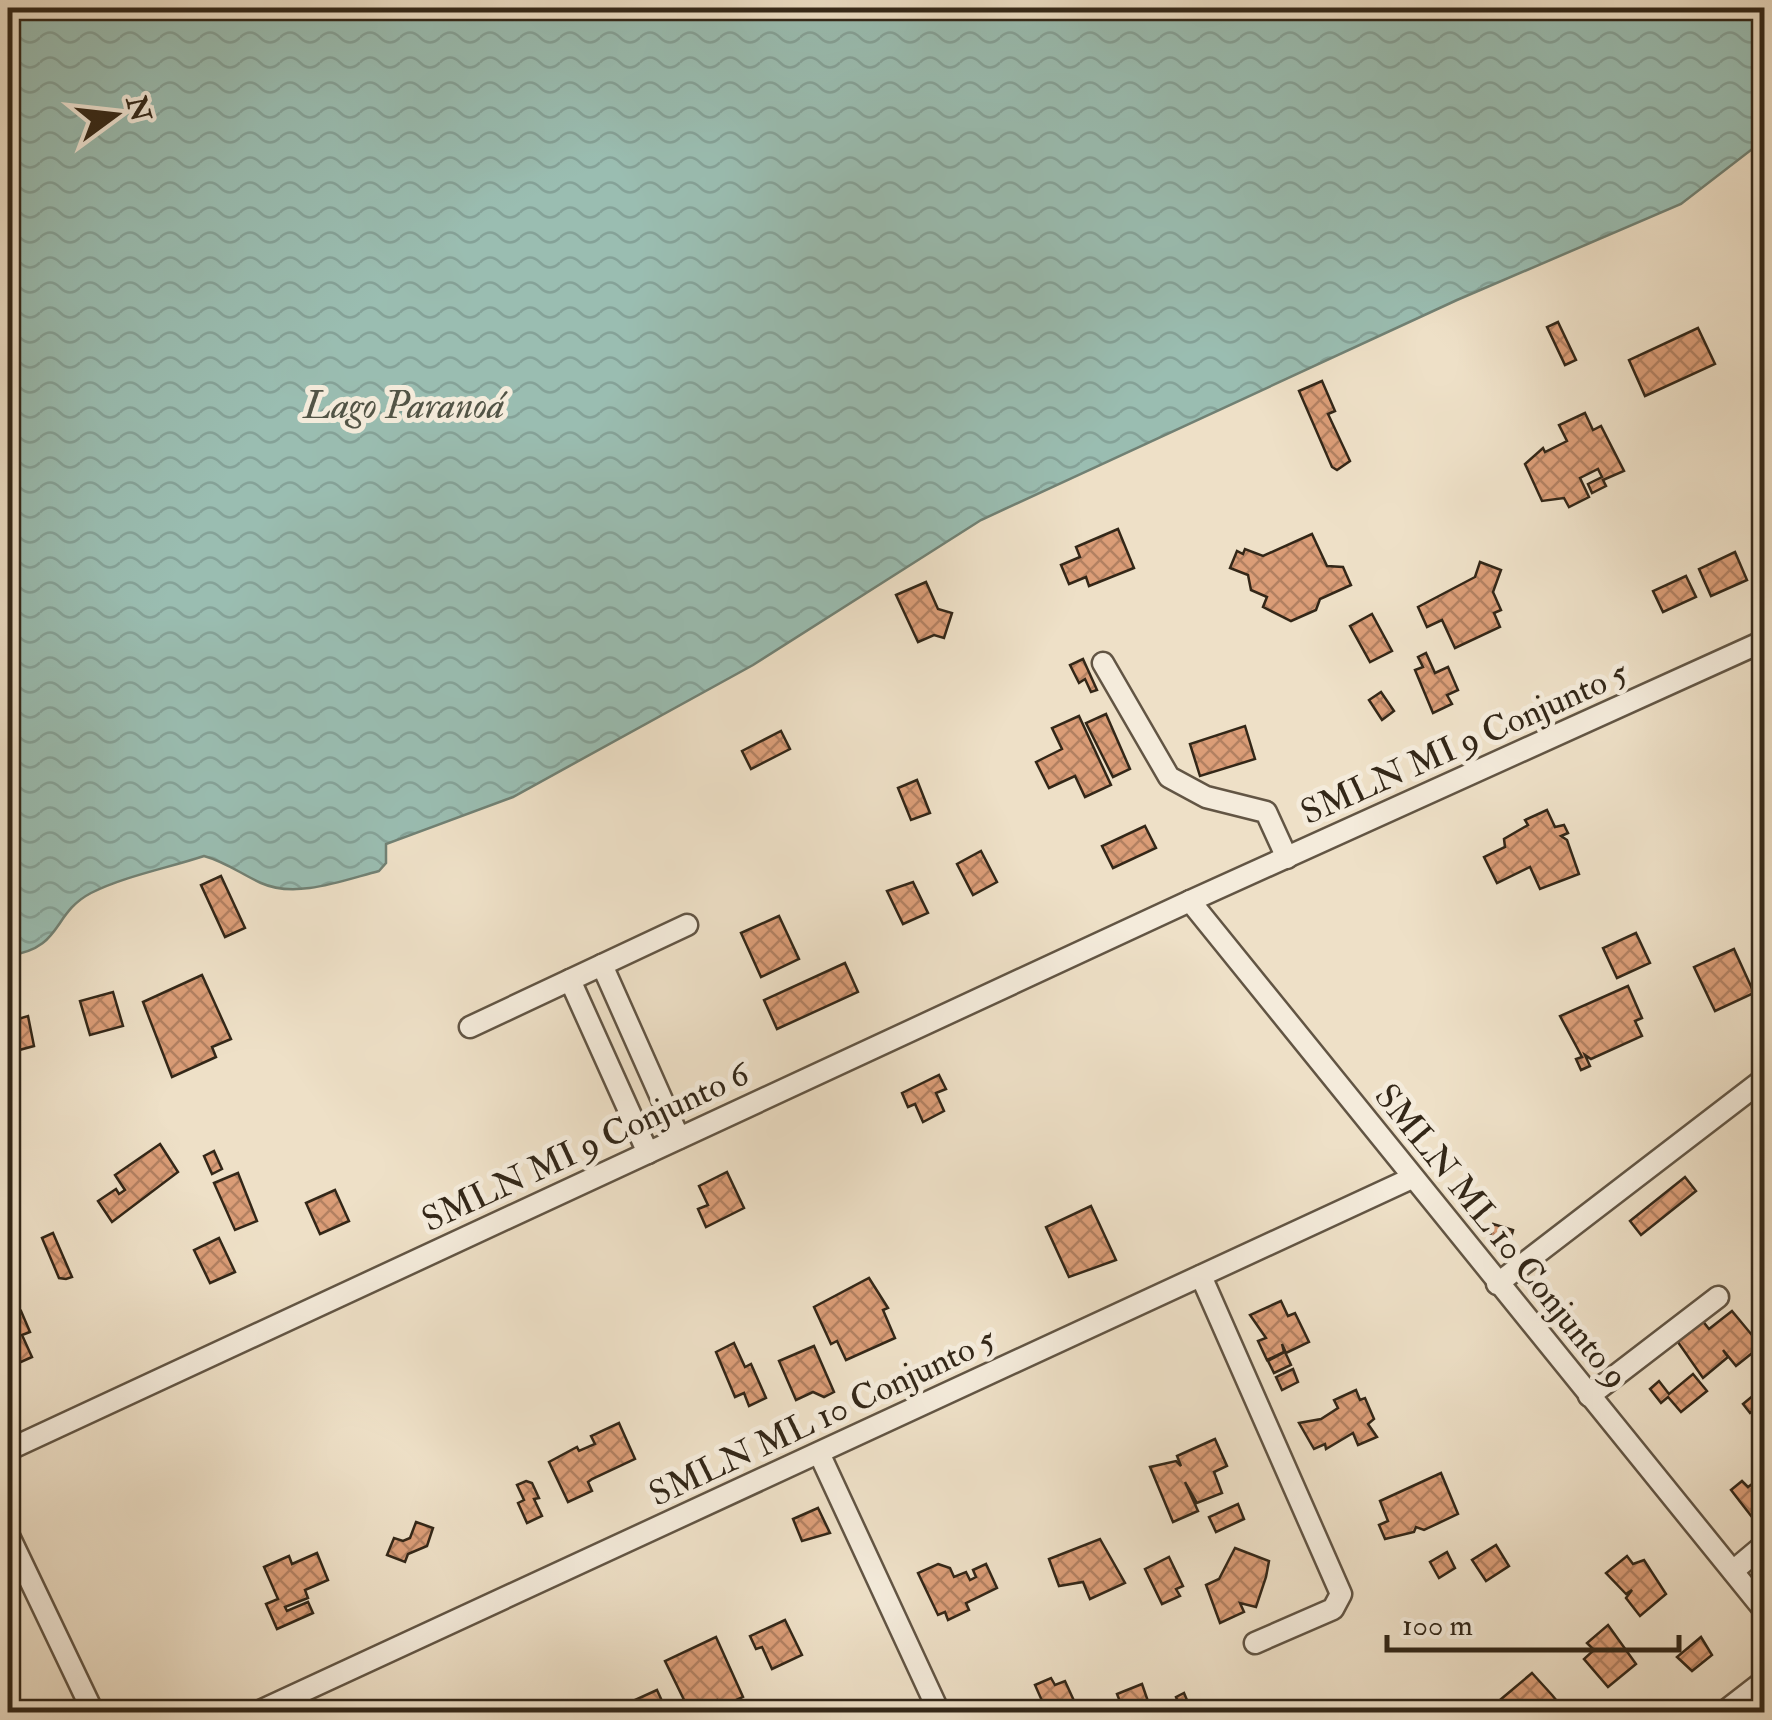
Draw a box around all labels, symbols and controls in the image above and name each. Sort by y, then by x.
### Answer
north arrow [65,65,165,165]
text: N [117,91,158,126]
water label: Lago Paranoá [301,382,508,430]
street label: SMLN MI 9 Conjunto 5 [1294,651,1635,835]
street label: SMLN MI 9 Conjunto 6 [415,1051,758,1242]
street label: SMLN ML 10 Conjunto 9 [1365,1075,1638,1398]
street label: SMLN ML 10 Conjunto 5 [642,1317,1003,1516]
scale bar [1387,1590,1680,1652]
text: 100 m [1402,1607,1473,1644]

